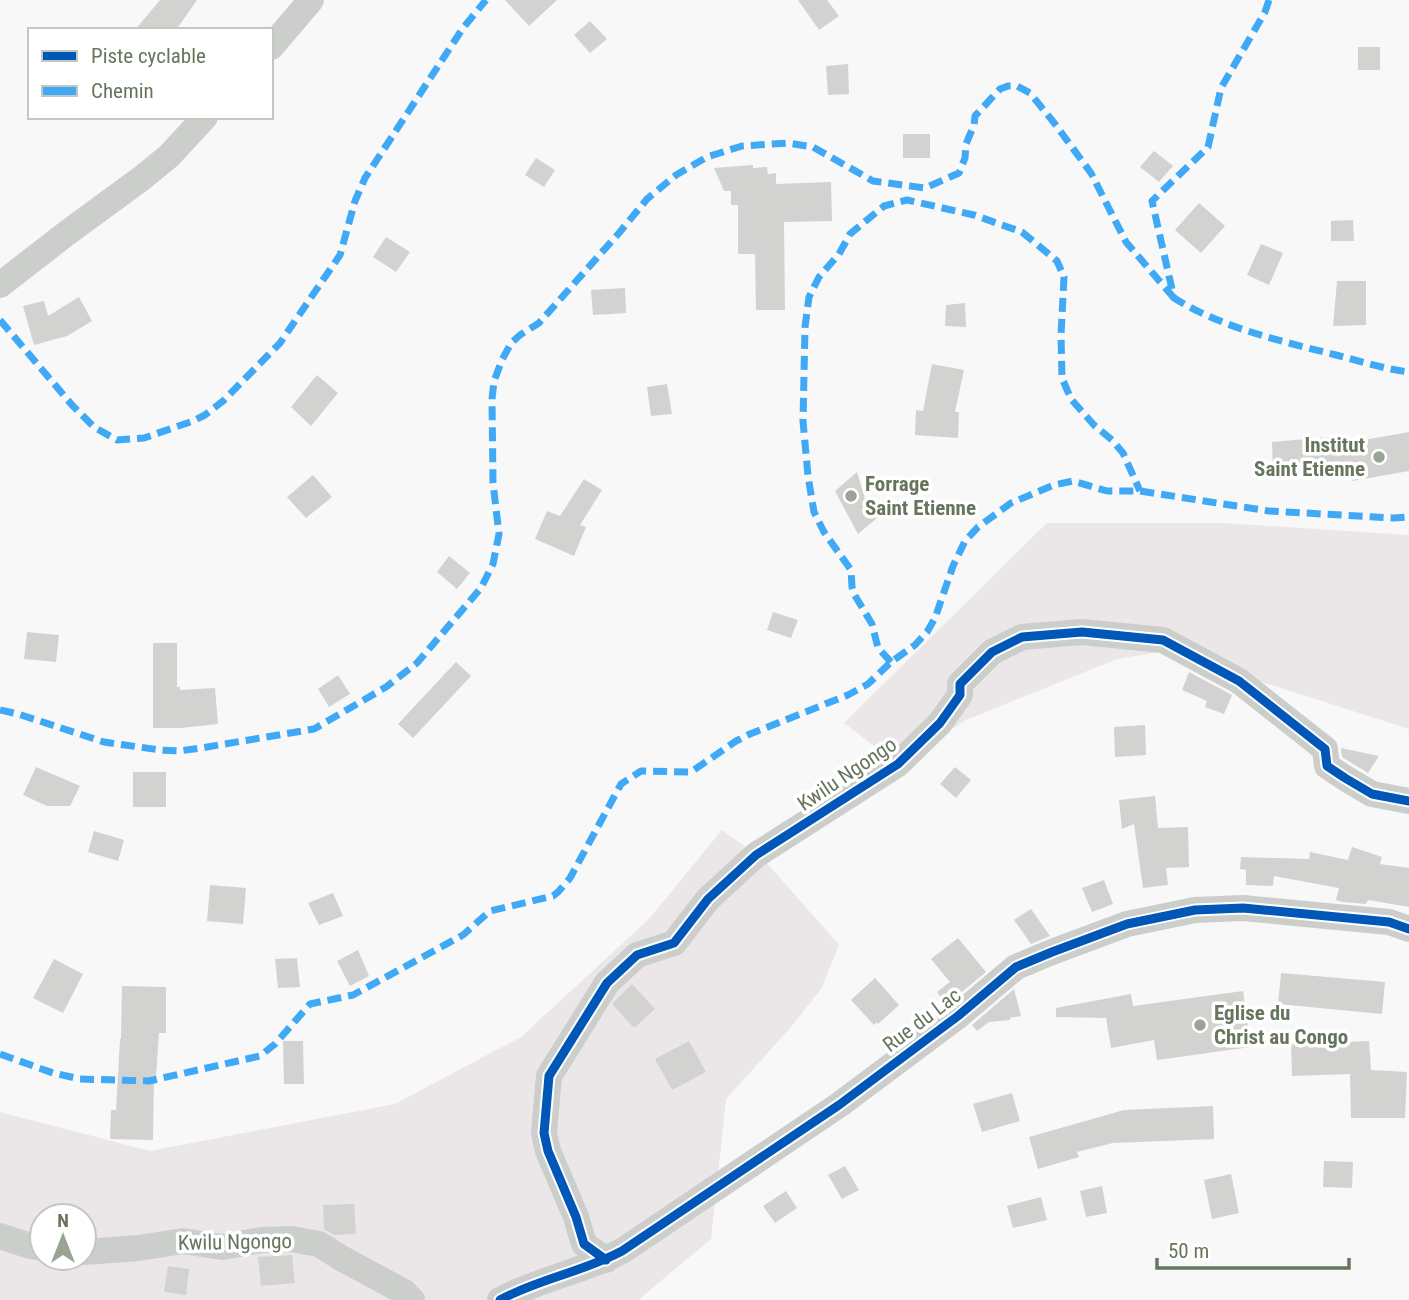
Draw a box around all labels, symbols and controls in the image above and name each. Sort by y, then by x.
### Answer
legend [28,28,273,119]
text: Piste cyclable [91,44,206,68]
text: Chemin [91,79,154,103]
place label: Institut Saint Etienne [1254,433,1365,481]
marker: Institut Saint Etienne [1371,449,1387,465]
place label: Forrage Saint Etienne [865,472,976,520]
marker: Forrage Saint Etienne [843,488,859,504]
street label: Kwilu Ngongo [793,732,901,816]
street label: Rue du Lac [878,983,966,1057]
place label: Eglise du Christ au Congo [1214,1001,1348,1049]
marker: Eglise du Christ au Congo [1192,1017,1208,1033]
north arrow [28,1202,98,1272]
text: N [57,1209,69,1232]
scale bar [1157,1226,1350,1270]
street label: Kwilu Ngongo [178,1229,292,1255]
text: 50 m [1168,1239,1209,1263]

